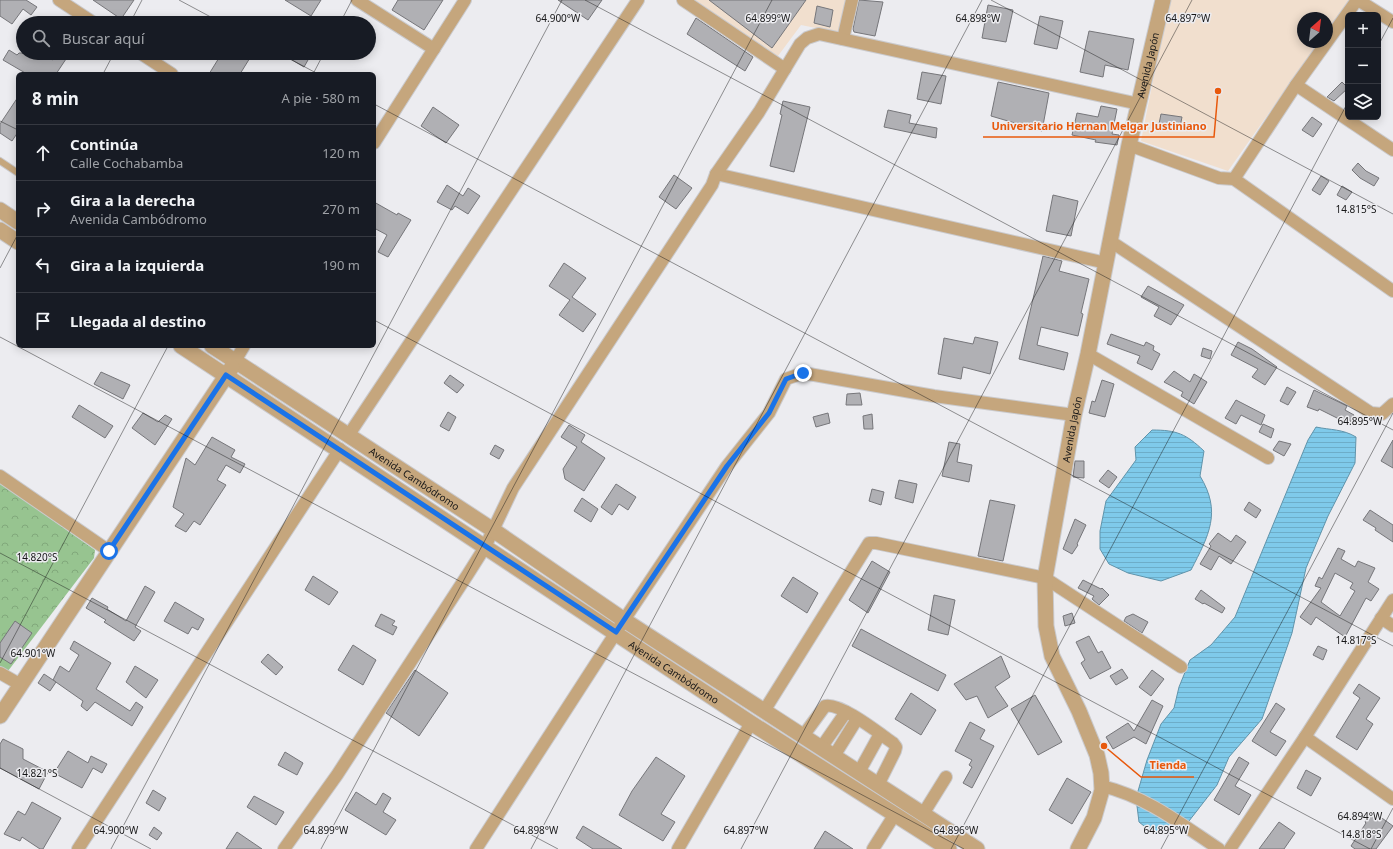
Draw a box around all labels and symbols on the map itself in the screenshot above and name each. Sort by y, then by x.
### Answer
text: 64.900°W [536,11,581,25]
text: 64.899°W [746,11,791,25]
text: 64.898°W [956,11,1001,25]
text: 64.897°W [1166,11,1211,25]
north arrow [1297,12,1333,48]
street label: Avenida Japón [1133,31,1162,99]
callout: Universitario Hernan Melgar Justiniano [983,114,1214,137]
text: Universitario Hernan Melgar Justiniano [991,118,1207,133]
text: 14.815°S [1335,202,1377,216]
route end [794,364,812,382]
street label: Avenida Japón [1059,395,1085,463]
text: 64.895°W [1338,414,1383,428]
street label: Avenida Cambódromo [367,444,462,513]
route start [100,542,118,560]
text: 14.820°S [16,550,58,564]
text: 14.817°S [1335,633,1377,647]
street label: Avenida Cambódromo [626,637,722,707]
text: 64.901°W [11,646,56,660]
callout: Tienda [1141,754,1194,777]
text: Tienda [1150,757,1186,772]
text: 14.821°S [16,766,58,780]
text: 64.894°W [1338,809,1383,823]
text: 64.900°W [94,823,139,837]
text: 64.899°W [304,823,349,837]
text: 64.898°W [514,823,559,837]
text: 64.897°W [724,823,769,837]
text: 64.896°W [934,823,979,837]
text: 64.895°W [1144,823,1189,837]
text: 14.818°S [1340,827,1382,841]

